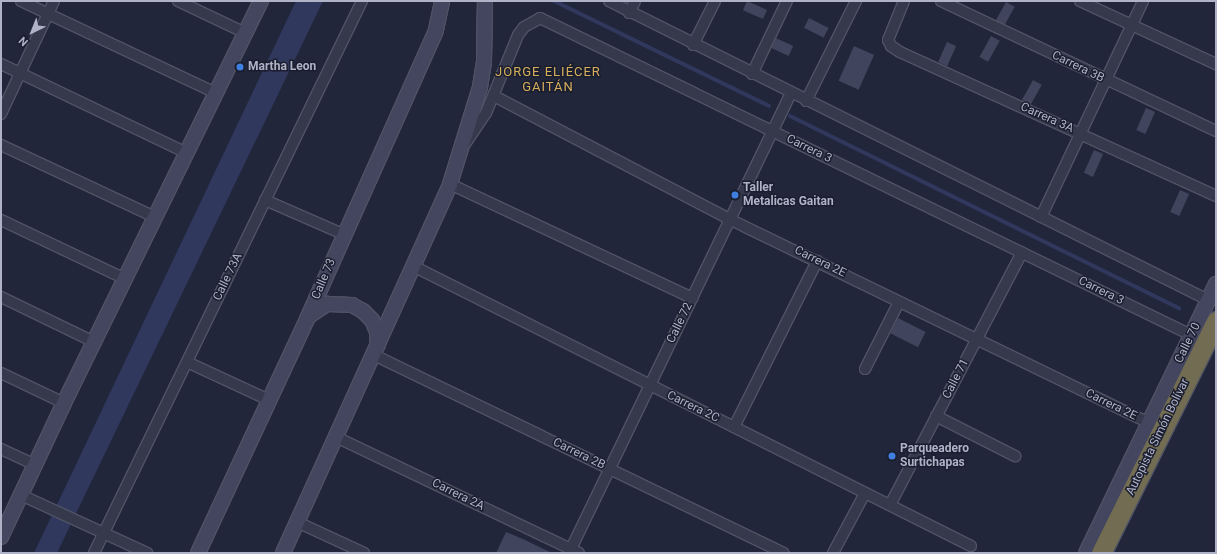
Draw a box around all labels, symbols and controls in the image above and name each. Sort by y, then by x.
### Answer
north arrow [12,12,52,52]
text: N [16,34,31,49]
street label: Carrera 3B [1050,48,1106,86]
place label: Martha Leon [248,60,316,74]
marker: Martha Leon [235,62,245,72]
district label: JORGE ELIÉCER GAITÁN [495,65,601,96]
street label: Carrera 3A [1018,100,1076,136]
street label: Carrera 3 [784,132,834,166]
place label: Taller Metalicas Gaitan [743,181,834,209]
marker: Taller Metalicas Gaitan [730,190,740,200]
street label: Carrera 2E [792,243,848,281]
street label: Calle 73A [210,251,246,303]
street label: Calle 73 [309,256,339,302]
street label: Carrera 3 [1076,274,1126,308]
street label: Calle 72 [664,301,696,345]
street label: Calle 70 [1172,321,1204,365]
street label: Calle 71 [940,357,972,401]
street label: Autopista Simón Bolívar [1124,376,1192,498]
street label: Carrera 2E [1083,386,1139,424]
street label: Carrera 2C [664,388,722,426]
street label: Carrera 2B [551,435,607,473]
place label: Parqueadero Surtichapas [900,442,969,470]
marker: Parqueadero Surtichapas [887,451,897,461]
street label: Carrera 2A [429,476,487,514]

